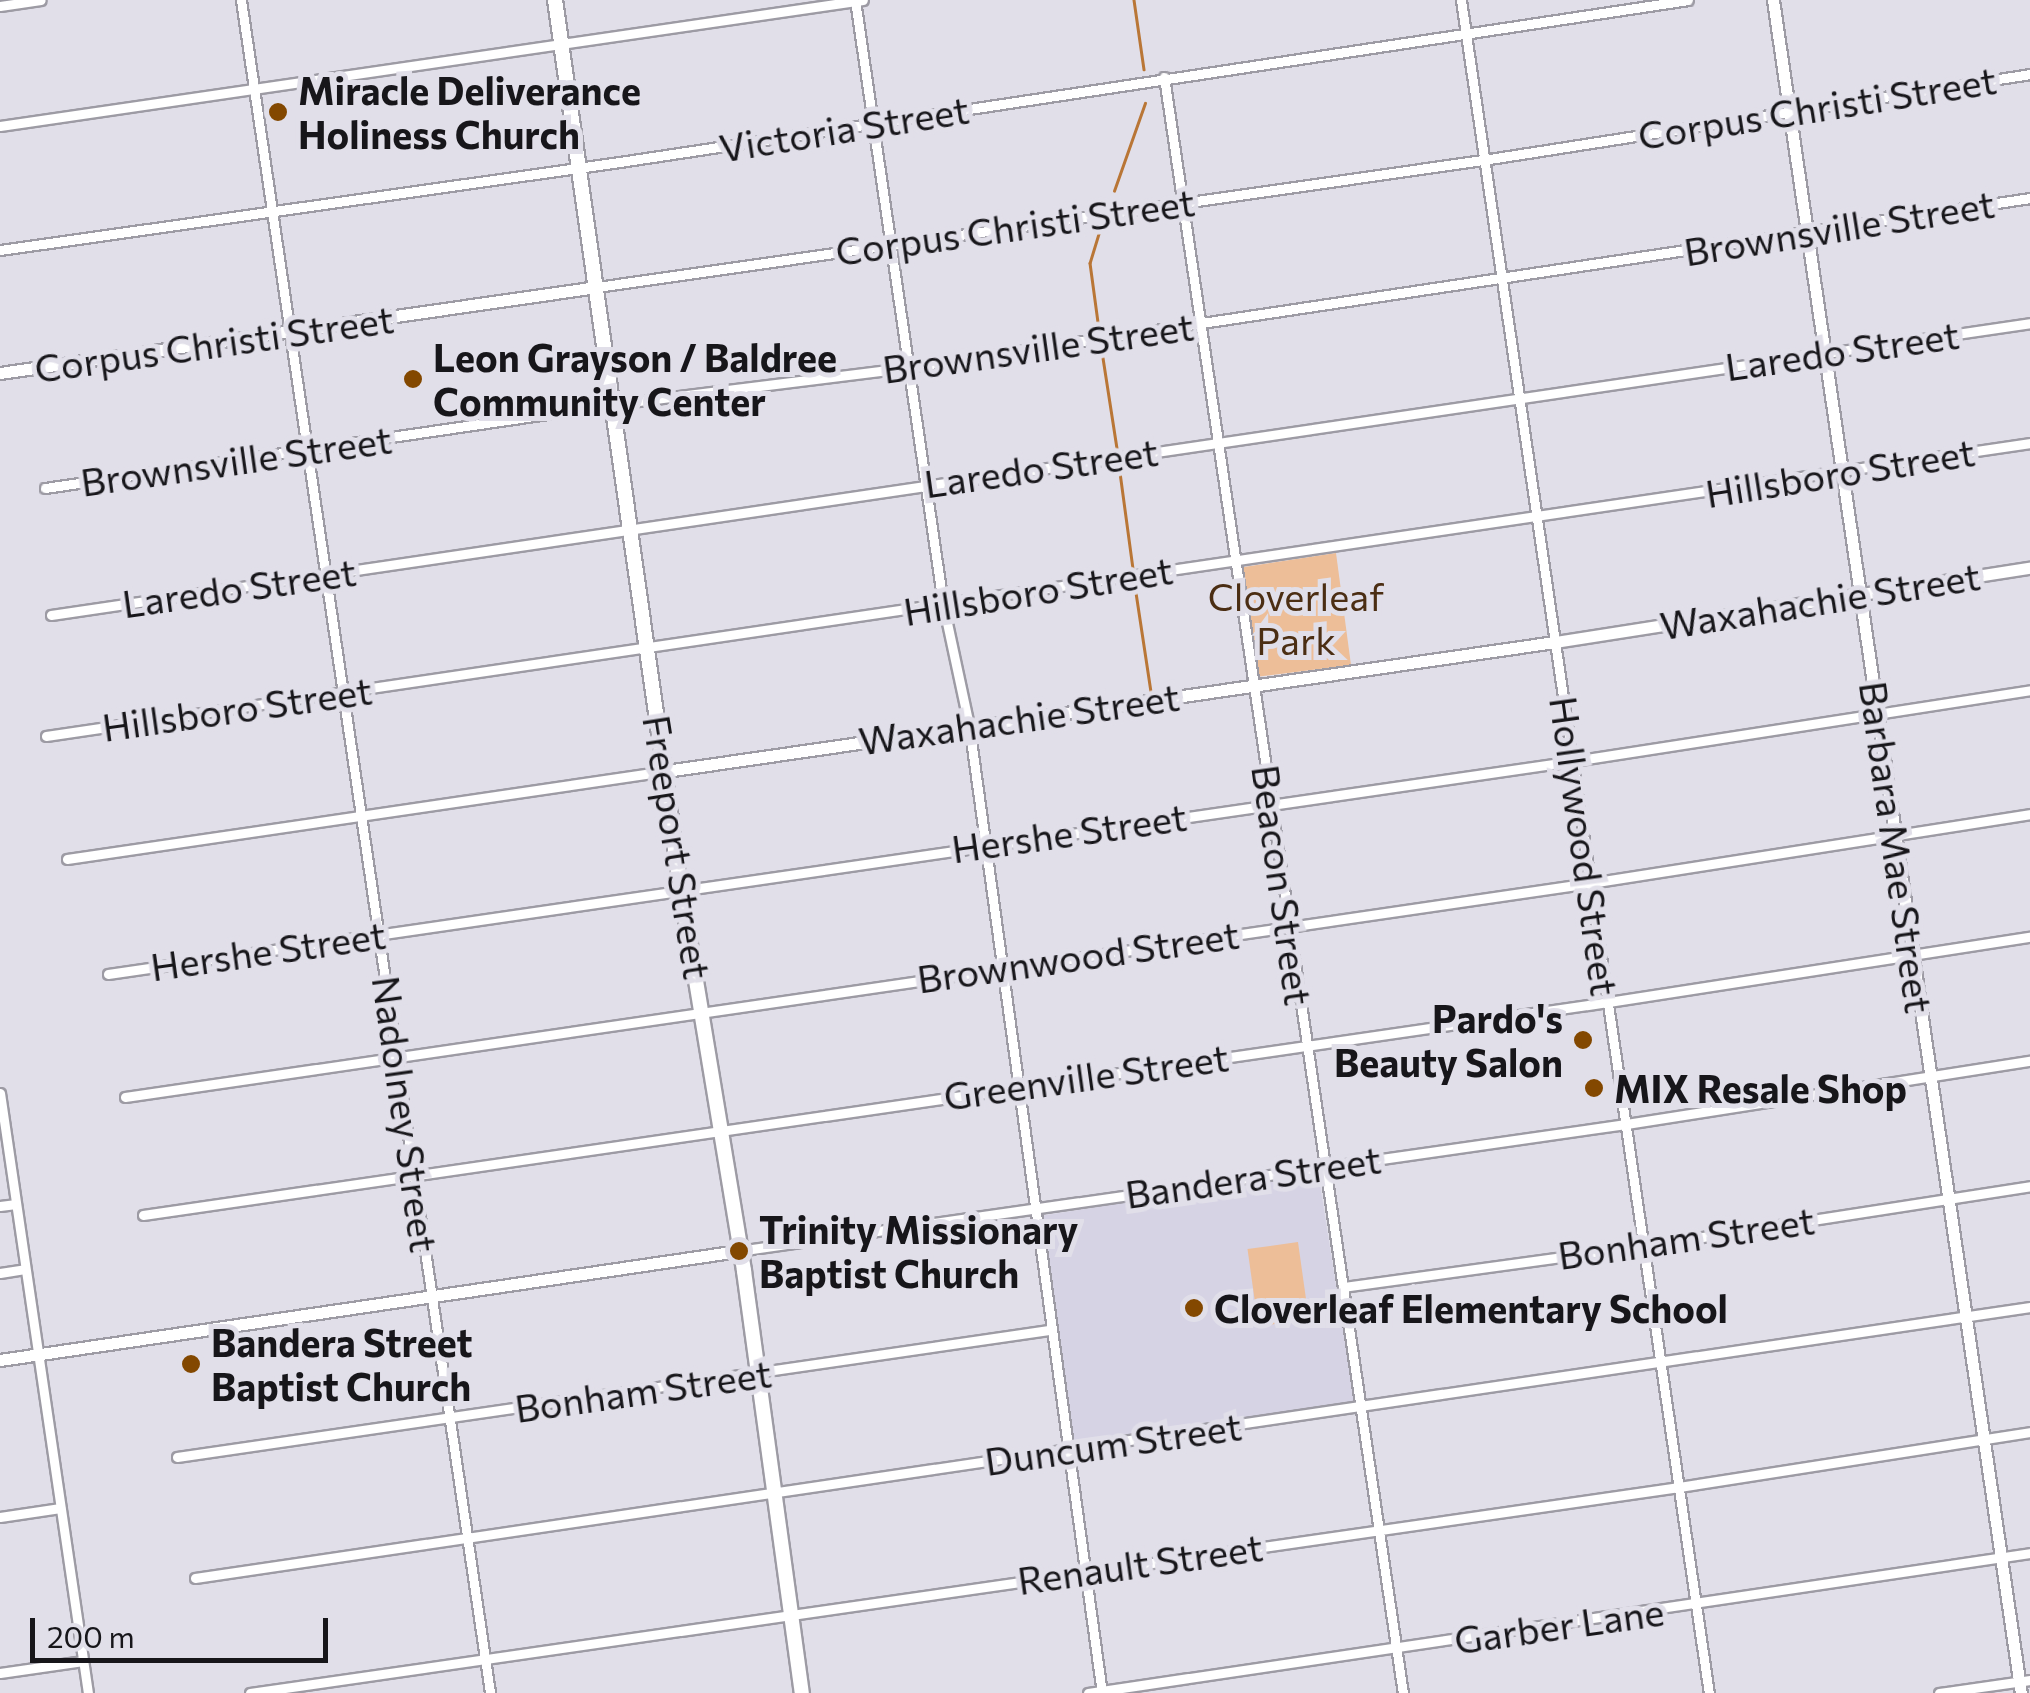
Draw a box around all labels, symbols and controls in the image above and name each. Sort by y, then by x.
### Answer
street label: Corpus Christi Street [1635,56,1999,158]
place label: Miracle Deliverance Holiness Church [298,67,641,156]
street label: Victoria Street [716,86,972,170]
marker: Miracle Deliverance Holiness Church [267,101,289,123]
street label: Corpus Christi Street [833,178,1197,274]
street label: Brownsville Street [1681,180,1997,274]
street label: Corpus Christi Street [32,295,396,391]
street label: Brownsville Street [880,303,1196,391]
street label: Laredo Street [1722,311,1962,389]
place label: Leon Grayson / Baldree Community Center [433,334,837,424]
marker: Leon Grayson / Baldree Community Center [402,368,424,390]
street label: Brownsville Street [78,416,394,504]
street label: Laredo Street [921,428,1161,506]
street label: Hillsboro Street [1702,428,1978,516]
street label: Hillsboro Street [900,546,1176,634]
street label: Laredo Street [119,548,359,626]
street label: Waxahachie Street [1657,552,1983,648]
park label: Cloverleaf Park [1208,573,1384,662]
street label: Hillsboro Street [99,666,375,750]
street label: Waxahachie Street [856,673,1182,763]
street label: Barbara Mae Street [1851,678,1943,1016]
street label: Hollywood Street [1541,693,1629,999]
street label: Freeport Street [635,712,721,982]
street label: Beacon Street [1244,762,1322,1008]
street label: Hershe Street [949,793,1189,871]
street label: Hershe Street [148,911,388,989]
street label: Brownwood Street [914,911,1242,1001]
street label: Nadolney Street [364,973,448,1255]
place label: Pardo's Beauty Salon [1334,995,1563,1084]
marker: Pardo's Beauty Salon [1572,1029,1594,1051]
street label: Greenville Street [941,1033,1231,1119]
place label: MIX Resale Shop [1614,1065,1907,1111]
marker: MIX Resale Shop [1583,1077,1605,1099]
street label: Bandera Street [1122,1136,1384,1216]
street label: Bonham Street [1555,1196,1817,1278]
place label: Trinity Missionary Baptist Church [759,1206,1078,1296]
marker: Trinity Missionary Baptist Church [728,1240,750,1262]
place label: Cloverleaf Elementary School [1214,1285,1728,1331]
marker: Cloverleaf Elementary School [1183,1297,1205,1319]
place label: Bandera Street Baptist Church [211,1319,473,1408]
street label: Bonham Street [512,1349,774,1431]
marker: Bandera Street Baptist Church [180,1353,202,1375]
street label: Duncum Street [982,1402,1244,1484]
street label: Renault Street [1015,1523,1265,1603]
street label: Garber Lane [1451,1588,1667,1662]
scale bar [35,1598,332,1660]
text: 200 m [47,1617,135,1654]

